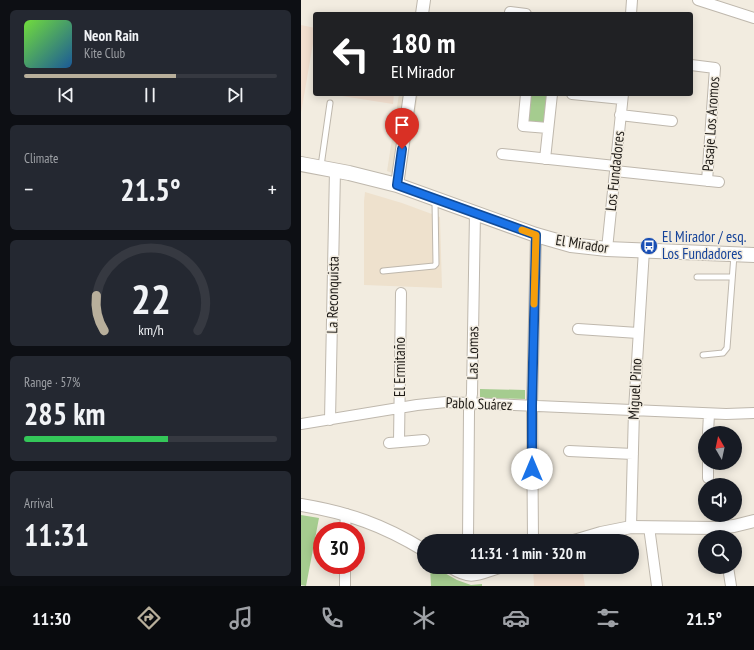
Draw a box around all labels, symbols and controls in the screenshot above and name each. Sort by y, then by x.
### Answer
text: 180 m [391,24,455,61]
text: Neon Rain [84,26,139,45]
icon: left [325,28,377,80]
text: Kite Club [84,45,125,62]
text: El Mirador [391,60,455,83]
street label: Pasaje Los Aromos [698,76,723,172]
icon: previous [55,84,77,106]
icon: pause [139,84,161,106]
icon: next [224,84,246,106]
pin [385,108,419,149]
icon: arrive [391,114,413,136]
street label: Los Fundadores [601,130,628,212]
text: Climate [24,150,58,167]
text: 21.5° [120,170,181,209]
text: − [24,175,33,203]
text: + [268,175,277,203]
place label: El Mirador / esq. Los Fundadores [662,227,747,263]
street label: El Mirador [554,230,611,257]
bus stop icon: El Mirador / esq. Los Fundadores [639,236,659,256]
street label: La Reconquista [322,256,343,334]
text: 22 [131,272,170,325]
text: km/h [138,320,163,339]
street label: Las Lomas [463,326,482,380]
street label: El Ermitaño [390,337,409,397]
street label: Miguel Pino [623,358,646,420]
text: Range · 57% [24,374,80,391]
street label: Pablo Suárez [445,393,513,414]
text: 285 km [24,394,105,433]
north arrow [698,426,742,470]
map controls [698,426,742,574]
position arrow [511,448,553,490]
button: sound [698,478,742,522]
text: Arrival [24,495,53,512]
text: 11:31 [24,515,89,554]
speed limit sign: 30 [313,522,365,574]
button: search [698,530,742,574]
text: 11:31 · 1 min · 320 m [470,544,586,563]
icon: directions [135,604,163,632]
icon: music [227,604,255,632]
icon: phone [318,604,346,632]
icon: climate [410,604,438,632]
icon: car [502,604,530,632]
icon: filters [594,604,622,632]
text: 11:30 [32,607,71,630]
text: 21.5° [686,607,722,630]

